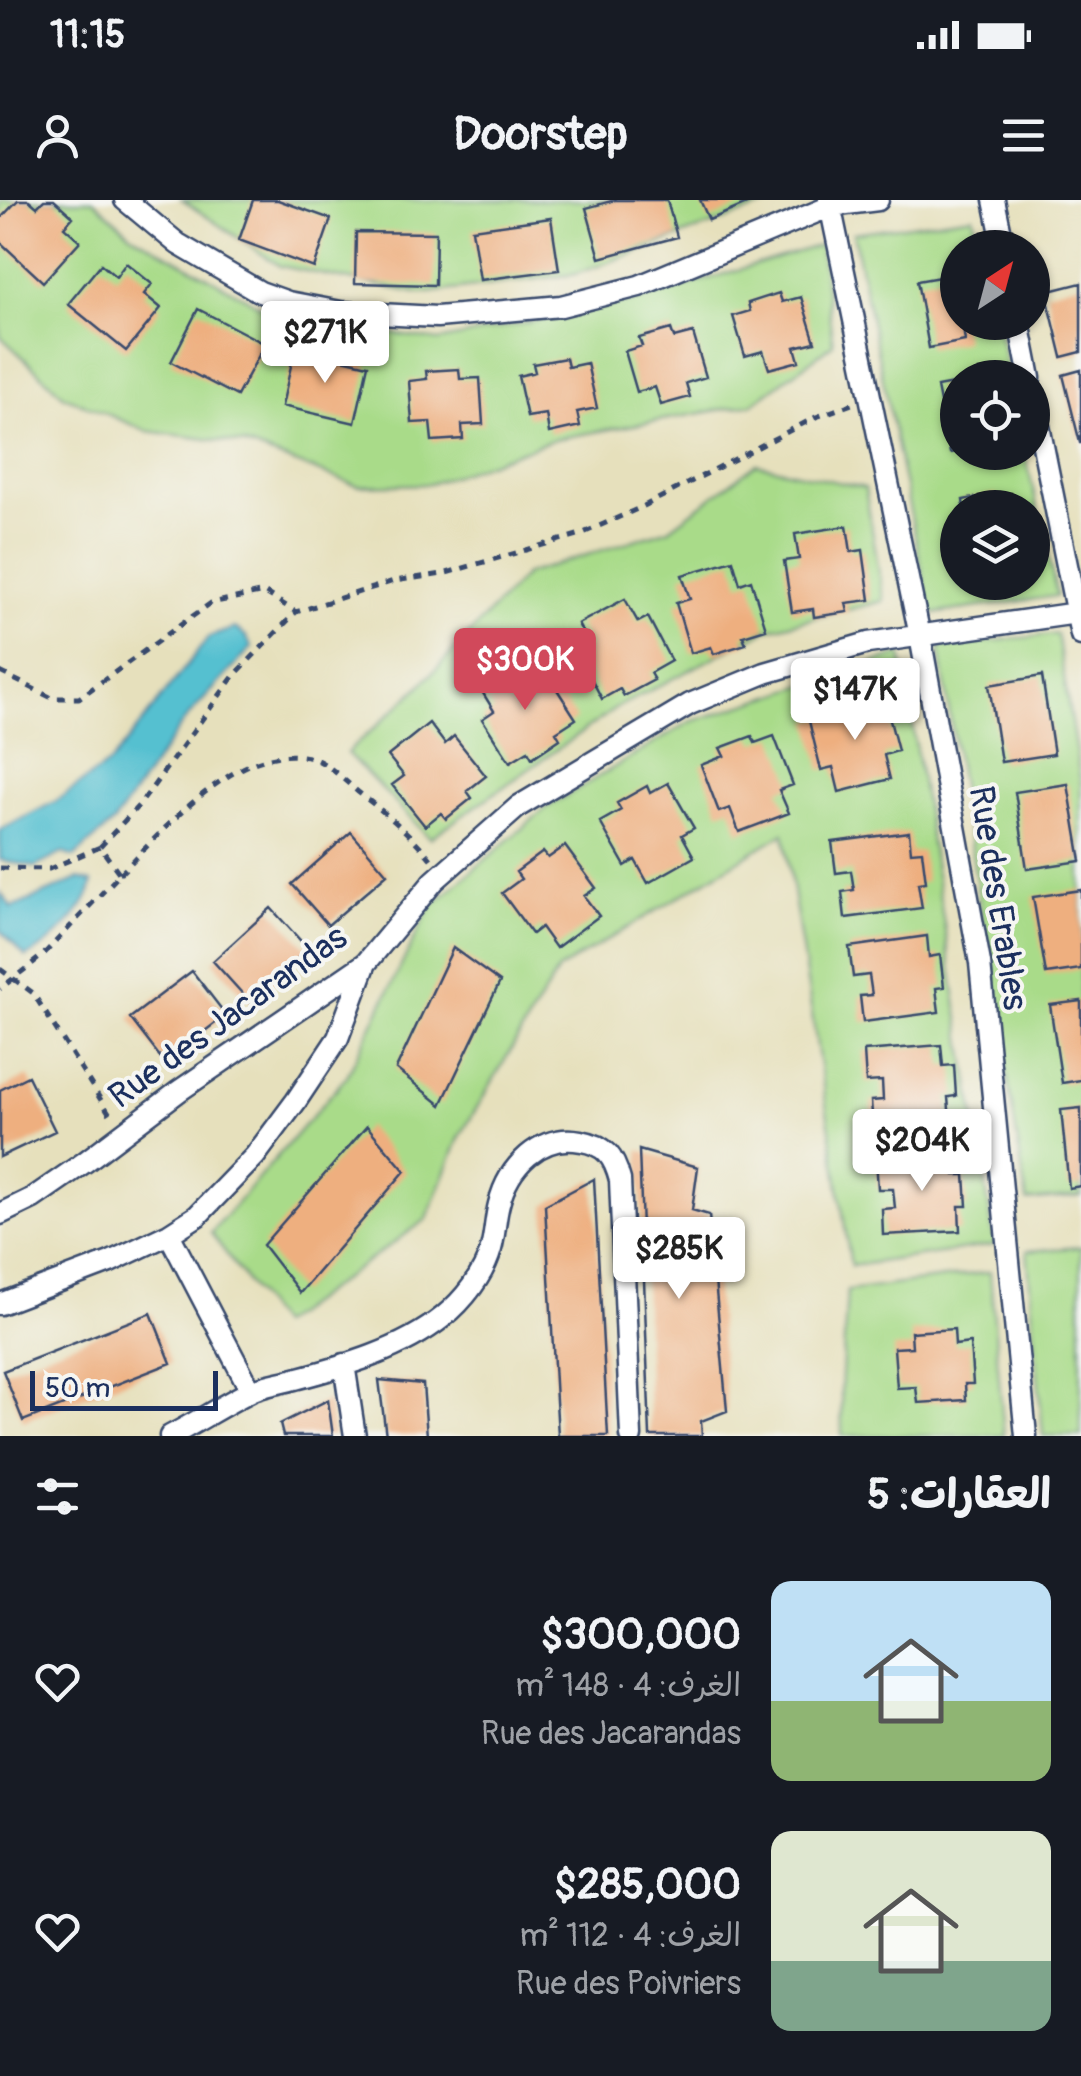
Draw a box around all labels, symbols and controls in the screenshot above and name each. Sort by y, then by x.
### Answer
text: 11:15 [50,11,125,59]
text: Doorstep [453,107,628,163]
icon: person [30,108,85,163]
icon: menu [996,108,1051,163]
north arrow [940,230,1050,340]
map controls [940,230,1050,600]
pin: $271K [255,301,395,386]
text: $271K [283,313,367,353]
button: locate [940,360,1050,470]
button: layers [940,490,1050,600]
pin: $300K [455,628,595,713]
text: $300K [476,640,574,680]
pin: $147K [785,658,925,743]
text: $147K [813,670,897,710]
street label: Rue des Erables [959,783,1037,1013]
street label: Rue des Jacarandas [100,915,356,1118]
pin: $204K [852,1109,992,1194]
text: $204K [875,1121,969,1161]
pin: $285K [609,1217,749,1302]
text: $285K [635,1229,723,1269]
scale bar [30,1366,218,1410]
text: 50 m [45,1371,110,1406]
icon: filters [30,1469,85,1524]
text: العقارات: 5 [867,1469,1051,1521]
text: $300,000 [541,1609,741,1661]
icon: home [851,1621,971,1741]
icon: heart [30,1654,85,1709]
text: الغرف: 4 · 148 m² [515,1666,741,1706]
text: Rue des Jacarandas [481,1714,741,1754]
text: $285,000 [554,1859,741,1911]
icon: home [851,1871,971,1991]
icon: heart [30,1904,85,1959]
text: الغرف: 4 · 112 m² [520,1916,741,1956]
text: Rue des Poivriers [516,1964,741,2004]

